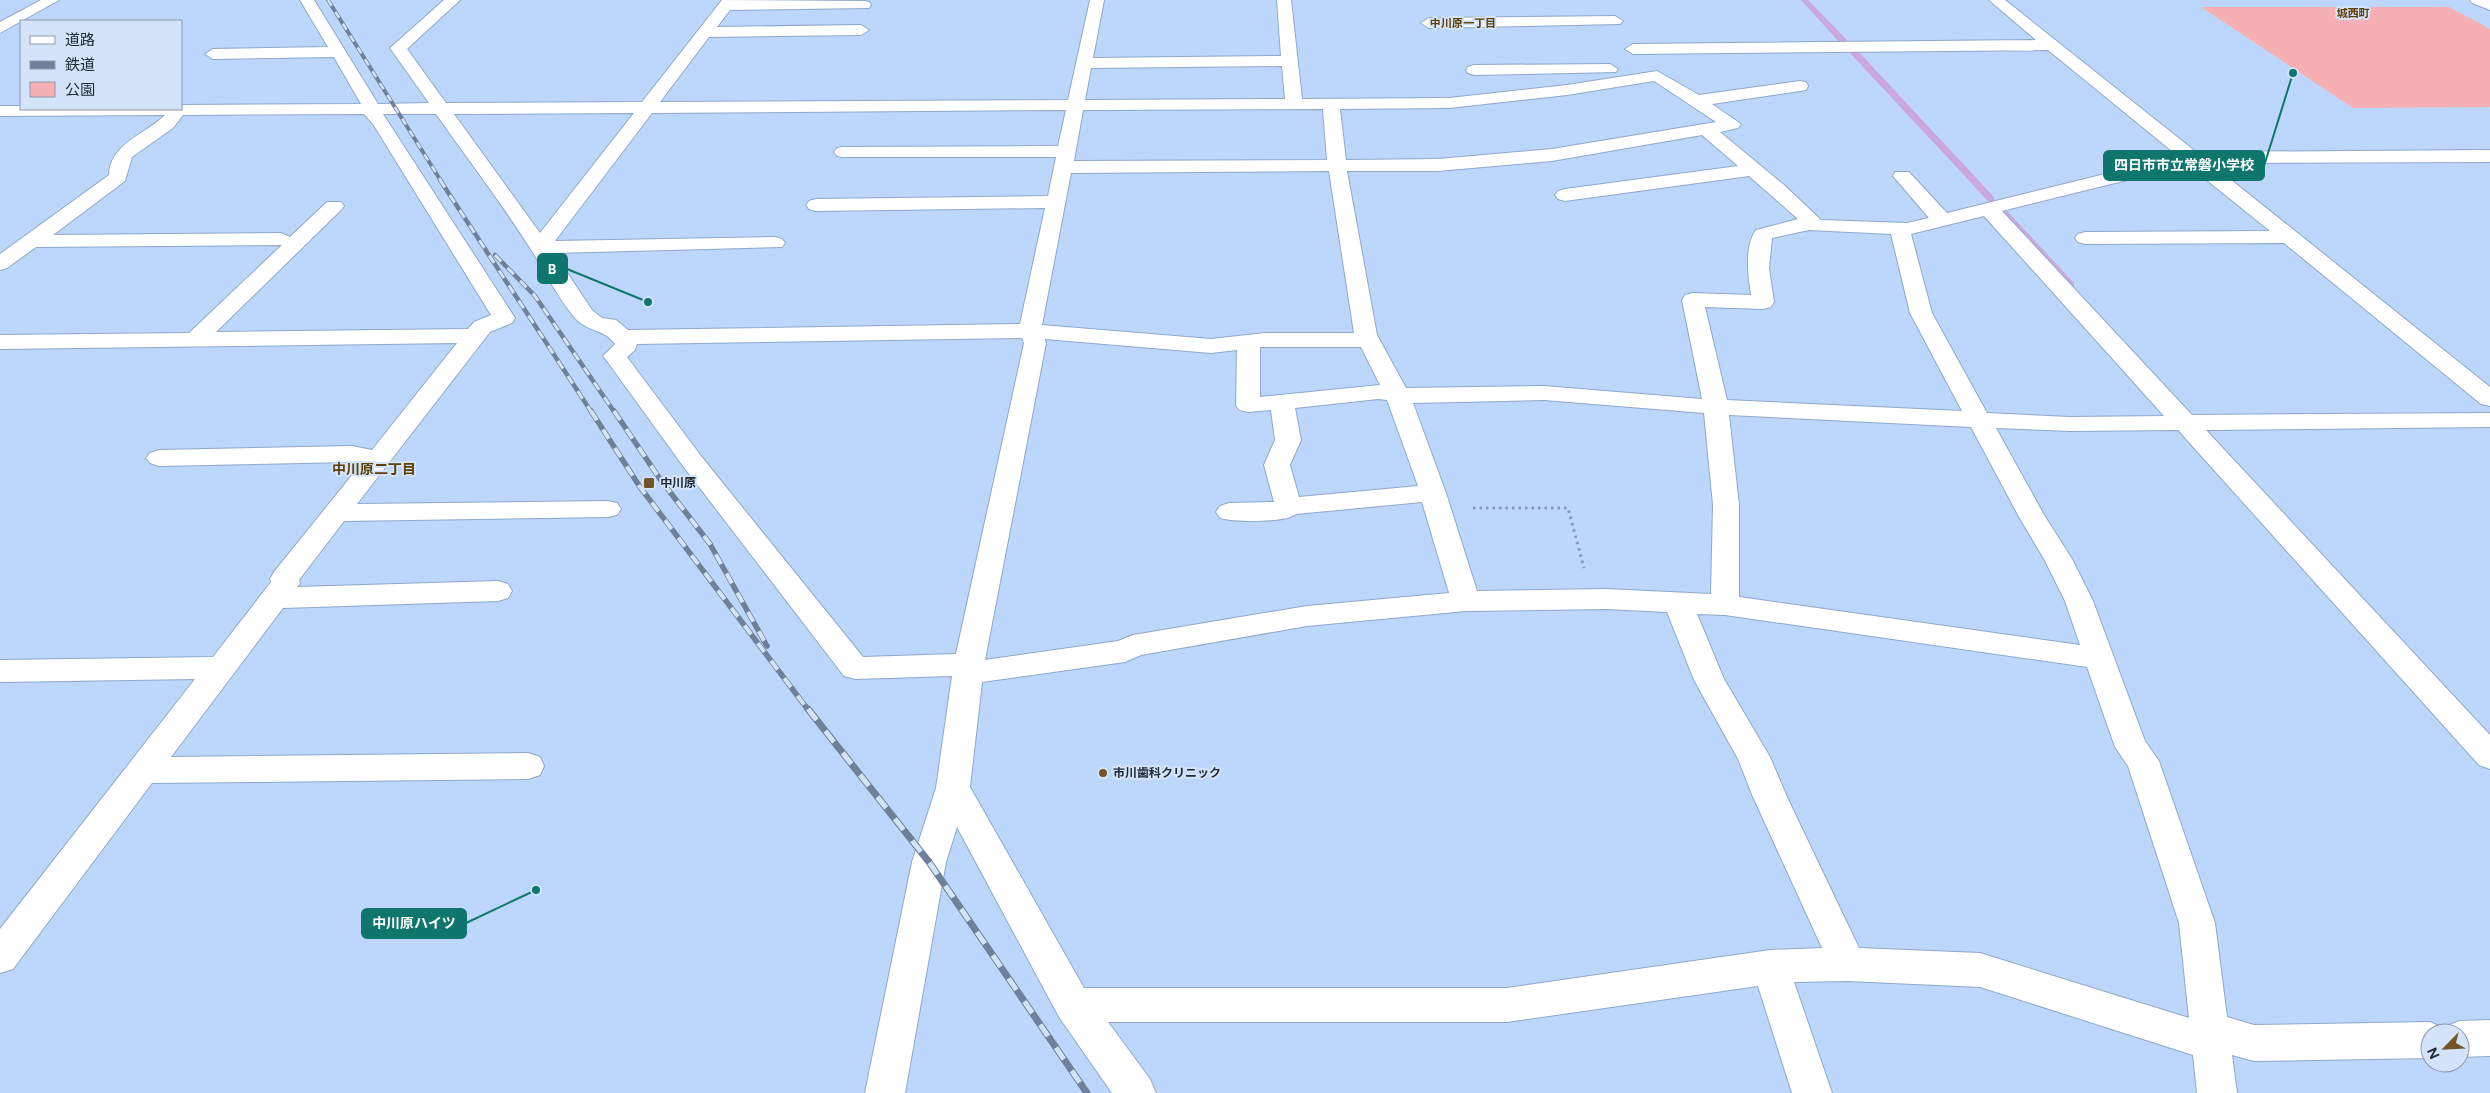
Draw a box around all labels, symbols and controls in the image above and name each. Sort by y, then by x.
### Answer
district label: 城西町 [2337,7,2370,20]
district label: 中川原一丁目 [1430,17,1496,30]
legend [20,20,182,110]
text: 道路 [65,31,95,49]
text: 鉄道 [65,56,95,74]
text: 公園 [65,81,95,99]
callout: 四日市市立常磐小学校 [2104,151,2264,180]
text: 四日市市立常磐小学校 [2114,157,2254,174]
callout: B [538,254,567,283]
text: B [548,261,557,278]
district label: 中川原二丁目 [332,461,416,478]
marker: 中川原 [642,476,656,490]
place label: 中川原 [660,476,696,490]
place label: 市川歯科クリニック [1113,766,1221,780]
marker: 市川歯科クリニック [1097,767,1109,779]
callout: 中川原ハイツ [362,909,466,938]
text: 中川原ハイツ [372,915,456,932]
north arrow [2420,1023,2470,1073]
text: N [2424,1045,2444,1061]

